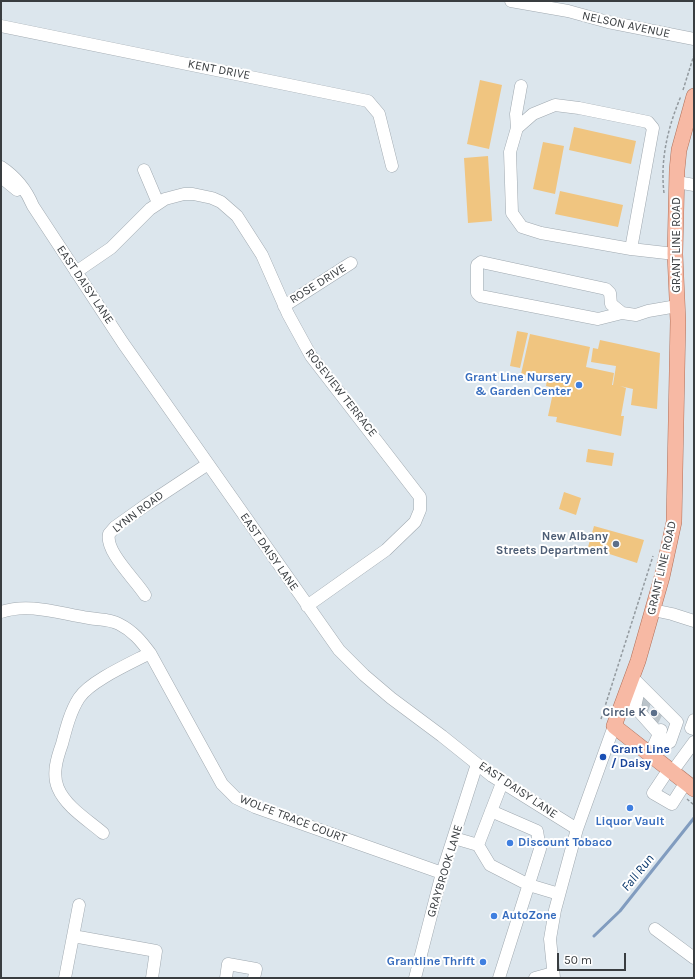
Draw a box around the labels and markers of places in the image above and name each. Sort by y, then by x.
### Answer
place label: Grant Line Nursery & Garden Center [465,371,571,399]
marker: Grant Line Nursery & Garden Center [574,380,584,390]
place label: New Albany Streets Department [496,530,608,558]
marker: New Albany Streets Department [611,539,621,549]
place label: Circle K [603,706,646,720]
marker: Circle K [649,708,659,718]
place label: Grant Line / Daisy [611,743,670,771]
marker: Grant Line / Daisy [598,752,608,762]
marker: Liquor Vault [625,803,635,813]
place label: Liquor Vault [596,815,664,829]
place label: Discount Tobaco [518,836,612,850]
marker: Discount Tobaco [505,838,515,848]
place label: AutoZone [502,909,557,923]
marker: AutoZone [489,911,499,921]
place label: Grantline Thrift [387,955,475,969]
marker: Grantline Thrift [478,957,488,967]

